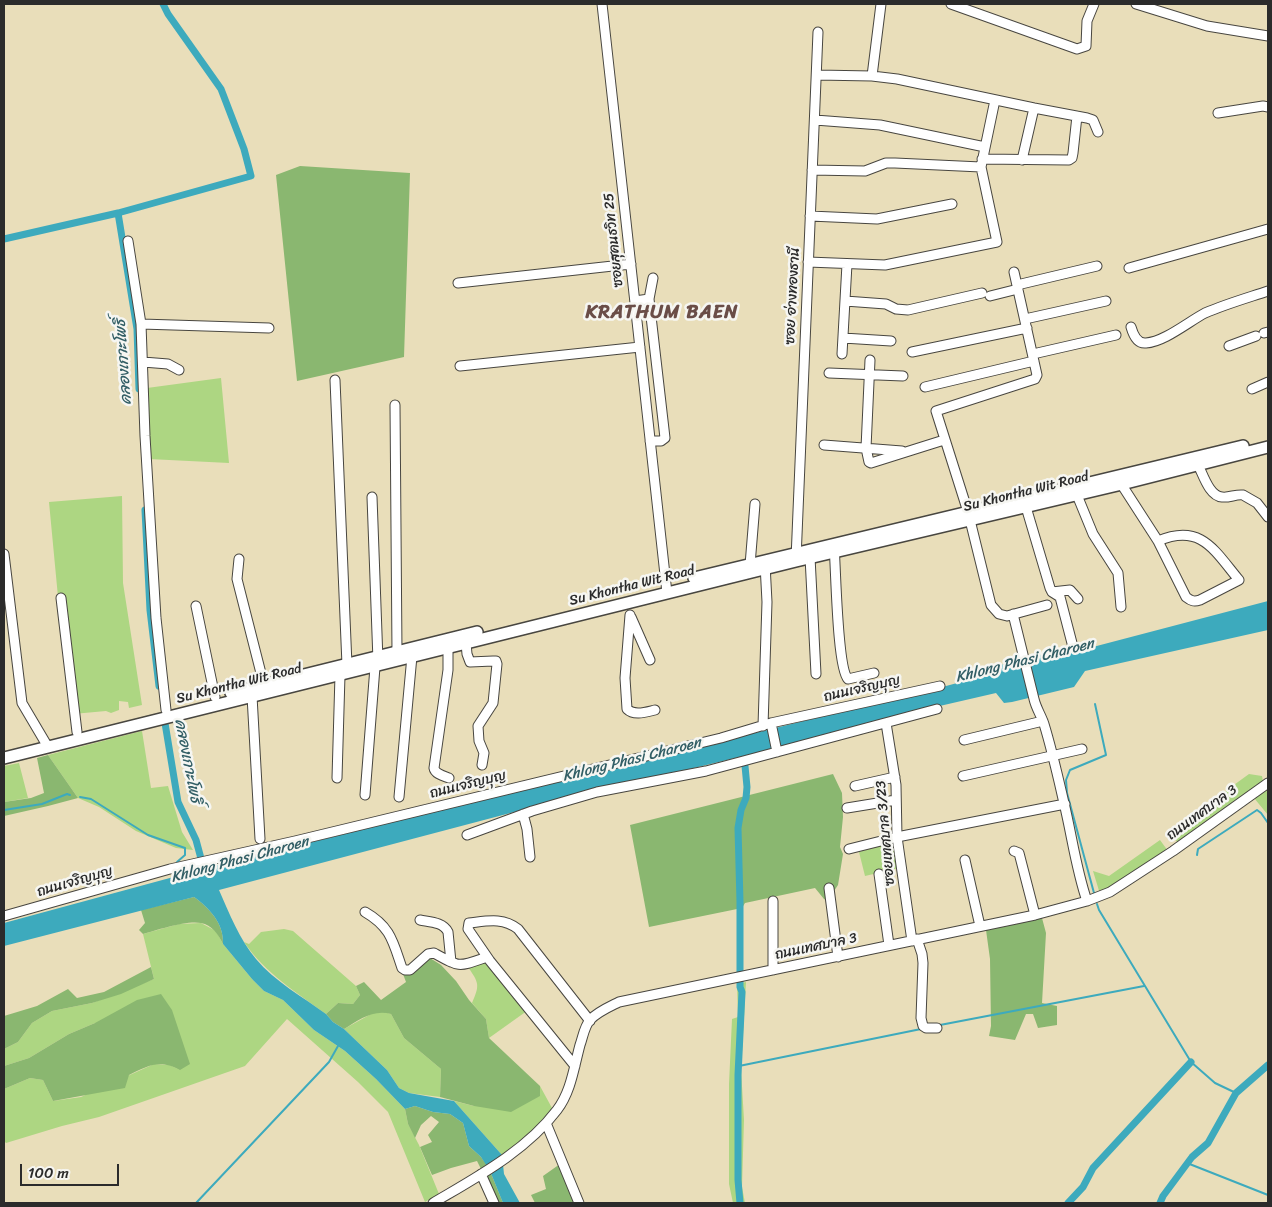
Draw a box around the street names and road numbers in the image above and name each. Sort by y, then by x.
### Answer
street label: ซอยสุคนธวิท 25 [601,192,627,288]
street label: ซอย อ่างทองธานี [782,247,804,345]
street label: Su Khontha Wit Road [962,468,1090,516]
street label: Su Khontha Wit Road [568,562,696,610]
street label: Su Khontha Wit Road [175,660,303,708]
street label: ถนนเจริญบุญ [822,672,902,706]
street label: ถนนเจริญบุญ [428,767,508,803]
street label: ซอยเทศบาล 3/23 [873,780,899,886]
street label: ถนนเทศบาล 3 [1163,782,1241,844]
street label: ถนนเจริญบุญ [35,863,115,901]
street label: ถนนเทศบาล 3 [774,930,858,964]

